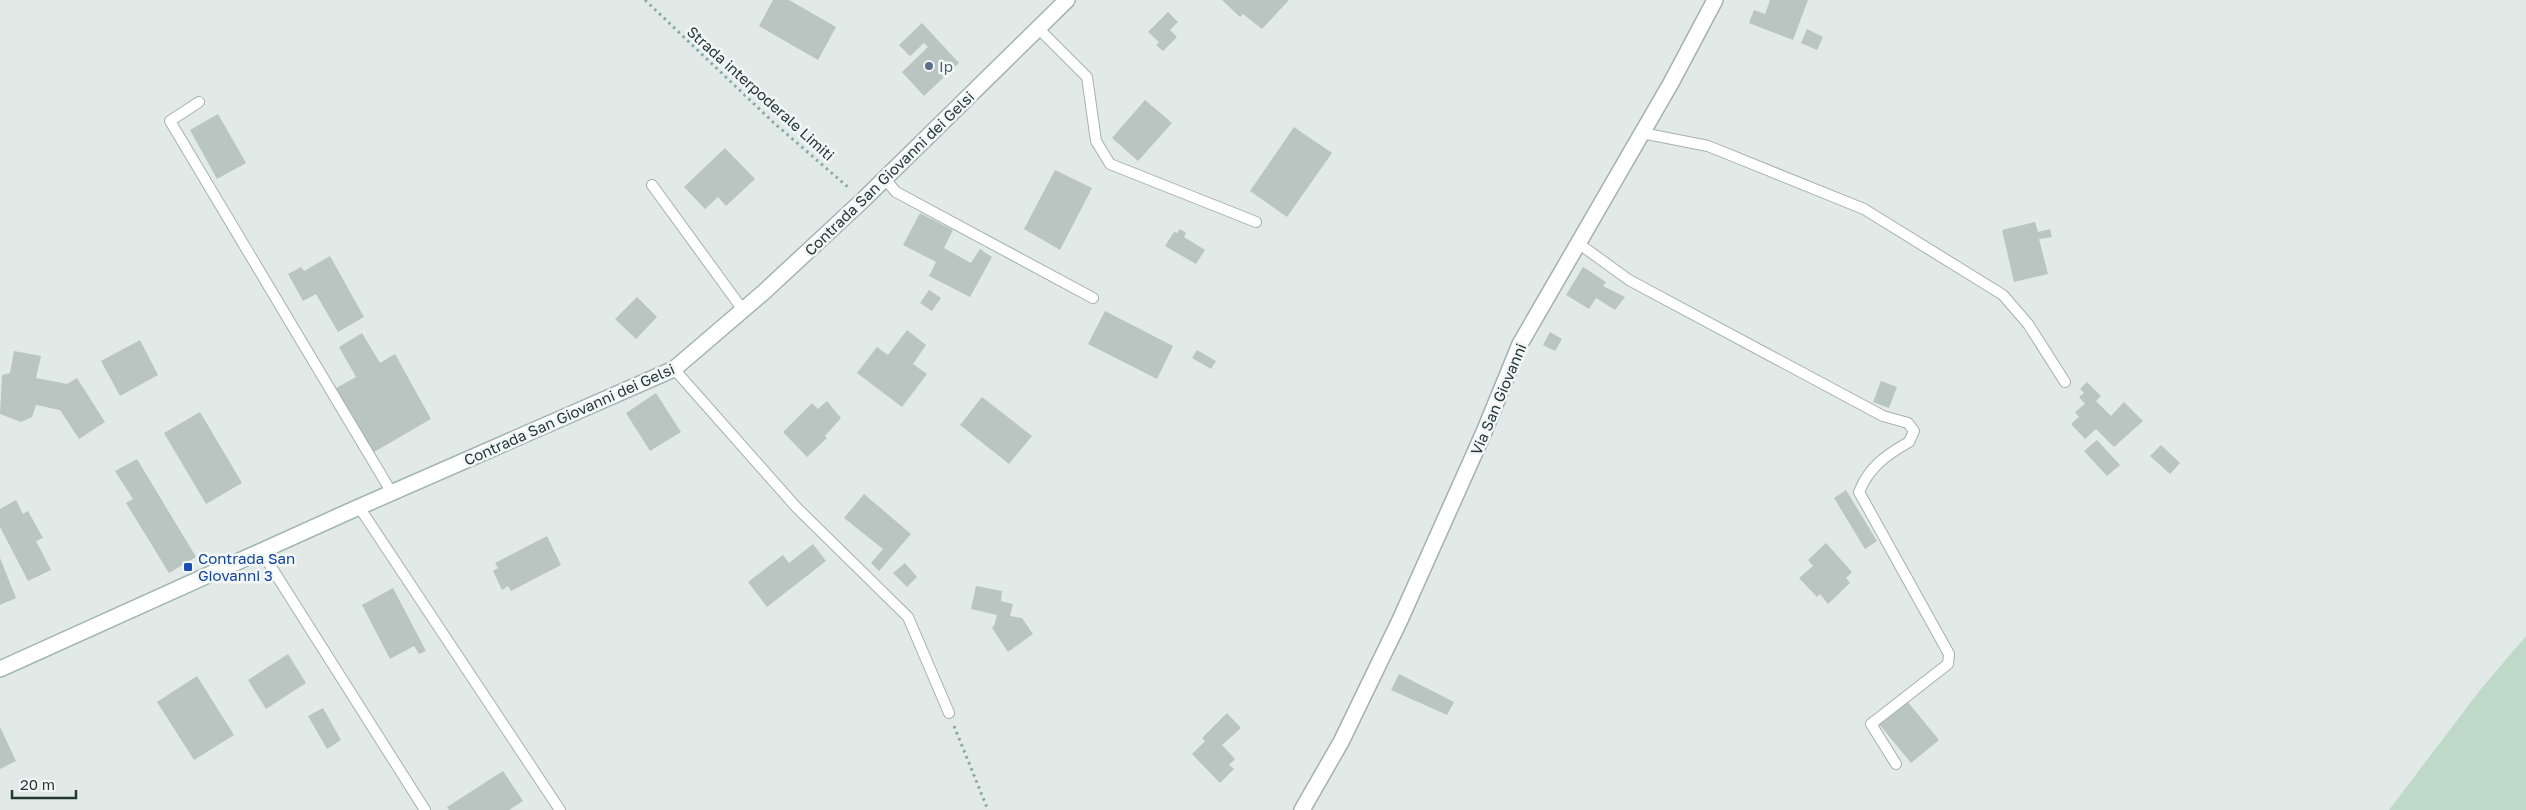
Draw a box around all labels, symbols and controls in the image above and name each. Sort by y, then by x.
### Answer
street label: Strada interpoderale Limiti [684,22,838,164]
place label: Ip [939,57,953,75]
marker: Ip [923,60,935,72]
street label: Contrada San Giovanni dei Gelsi [801,87,977,259]
street label: Via San Giovanni [1466,340,1530,458]
street label: Contrada San Giovanni dei Gelsi [461,359,677,469]
place label: Contrada San Giovanni 3 [198,549,295,584]
marker: Contrada San Giovanni 3 [182,561,194,573]
scale bar [12,768,76,800]
text: 20 m [20,775,55,793]

